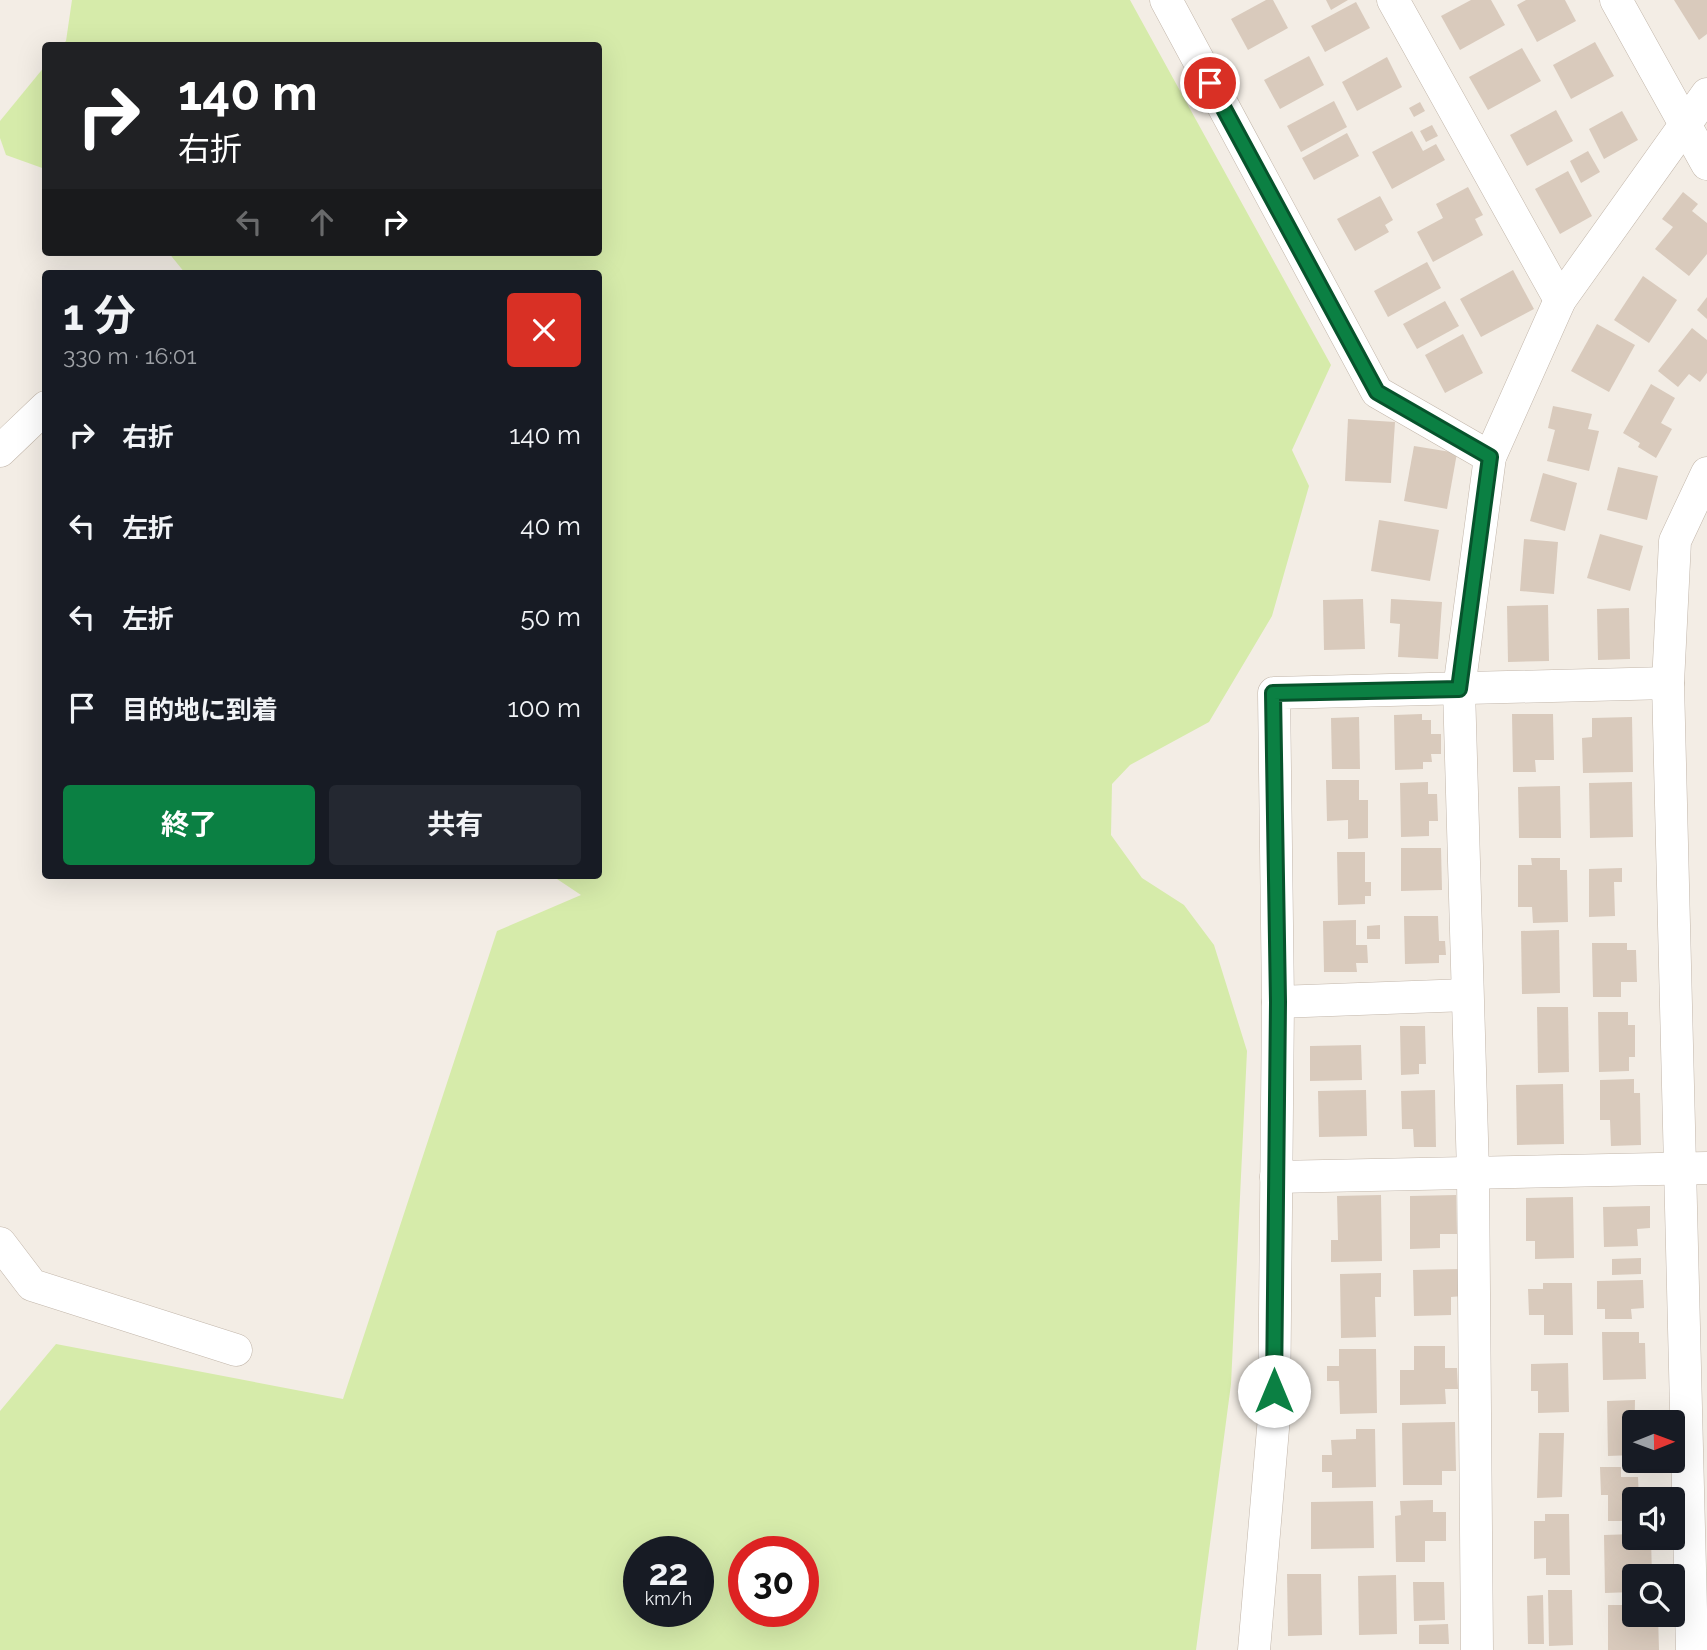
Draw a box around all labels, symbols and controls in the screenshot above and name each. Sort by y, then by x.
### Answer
pin [1180,53,1240,113]
text: 140 m [178,64,318,121]
icon: arrive [1191,64,1229,102]
icon: right [63,70,154,161]
text: 右折 [178,130,242,167]
icon: left [230,203,268,241]
icon: ahead [303,203,341,241]
icon: right [376,203,414,241]
text: 1 分 [63,291,136,340]
button: close [507,293,581,367]
text: 330 m · 16:01 [63,342,197,369]
icon: right [63,416,101,454]
text: 140 m [509,420,581,450]
text: 右折 [122,422,174,452]
icon: left [63,507,101,545]
text: 40 m [520,511,581,541]
text: 左折 [122,513,174,543]
icon: left [63,598,101,636]
text: 50 m [520,602,581,632]
text: 左折 [122,604,174,634]
icon: arrive [63,689,101,727]
text: 100 m [508,693,581,723]
text: 目的地に到着 [122,695,278,725]
button: 終了 [63,785,315,865]
button: 共有 [329,785,581,865]
position arrow [1237,1354,1311,1428]
north arrow [1622,1410,1685,1474]
map controls [1622,1410,1685,1627]
button: sound [1622,1487,1685,1550]
speed limit sign: 30 [728,1536,819,1627]
text: 22 [649,1552,688,1593]
button: search [1622,1564,1685,1627]
text: km/h [645,1588,692,1609]

